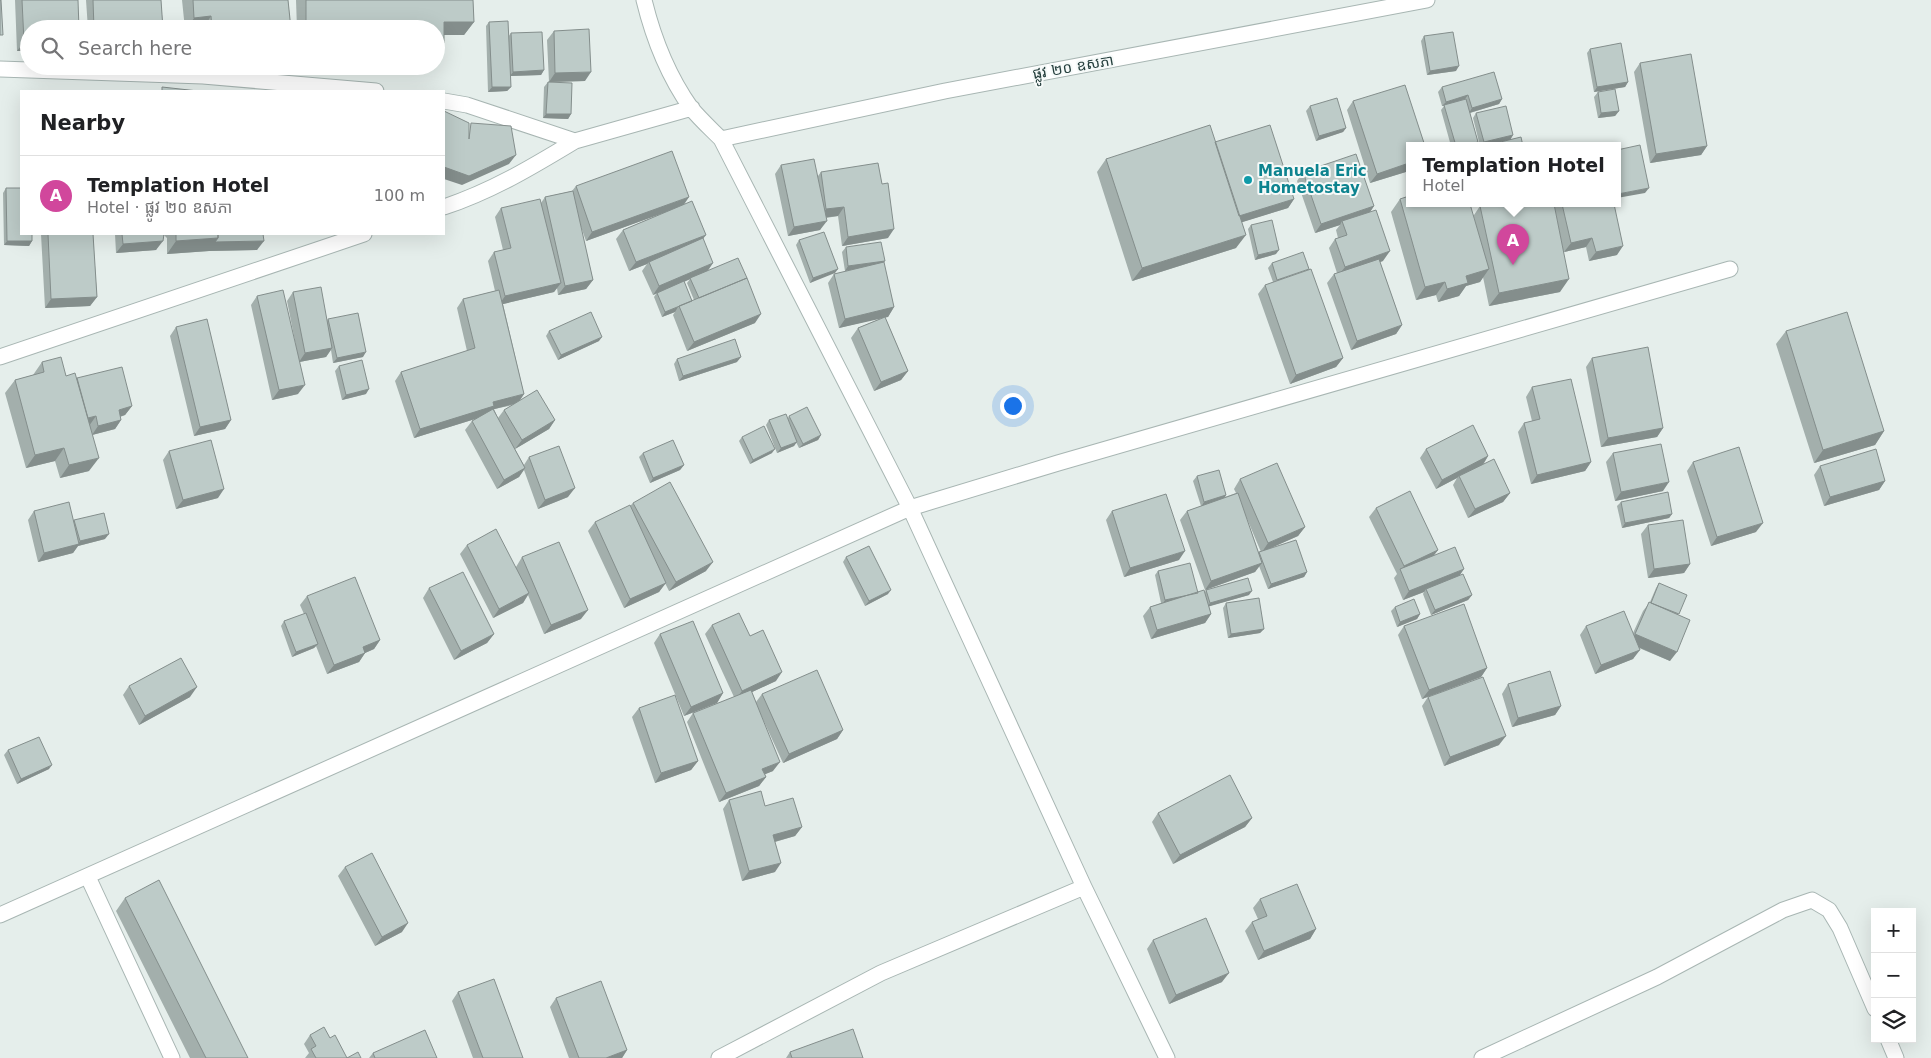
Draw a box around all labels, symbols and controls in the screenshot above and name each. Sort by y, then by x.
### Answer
search box [20,20,445,75]
icon: search [38,34,66,62]
text: Search here [78,37,192,59]
street label: ផ្លូវ ២០ ឧសភា [1031,51,1116,87]
text: Nearby [40,111,125,135]
popup [1406,142,1621,207]
text: Templation Hotel [1422,154,1605,176]
place label: Manuela Eric Hometostay [1258,162,1367,197]
text: Templation Hotel [87,174,269,196]
marker: Manuela Eric Hometostay [1242,174,1254,186]
text: Hotel [1422,176,1465,195]
text: A [50,186,62,205]
text: 100 m [374,186,425,205]
text: Hotel · ផ្លូវ ២០ ឧសភា [87,198,232,217]
pin: A [1497,224,1529,265]
your location [1000,393,1026,419]
map controls [1871,908,1916,1043]
button: + [1871,908,1916,953]
button: − [1871,953,1916,998]
button: layers [1871,998,1916,1043]

